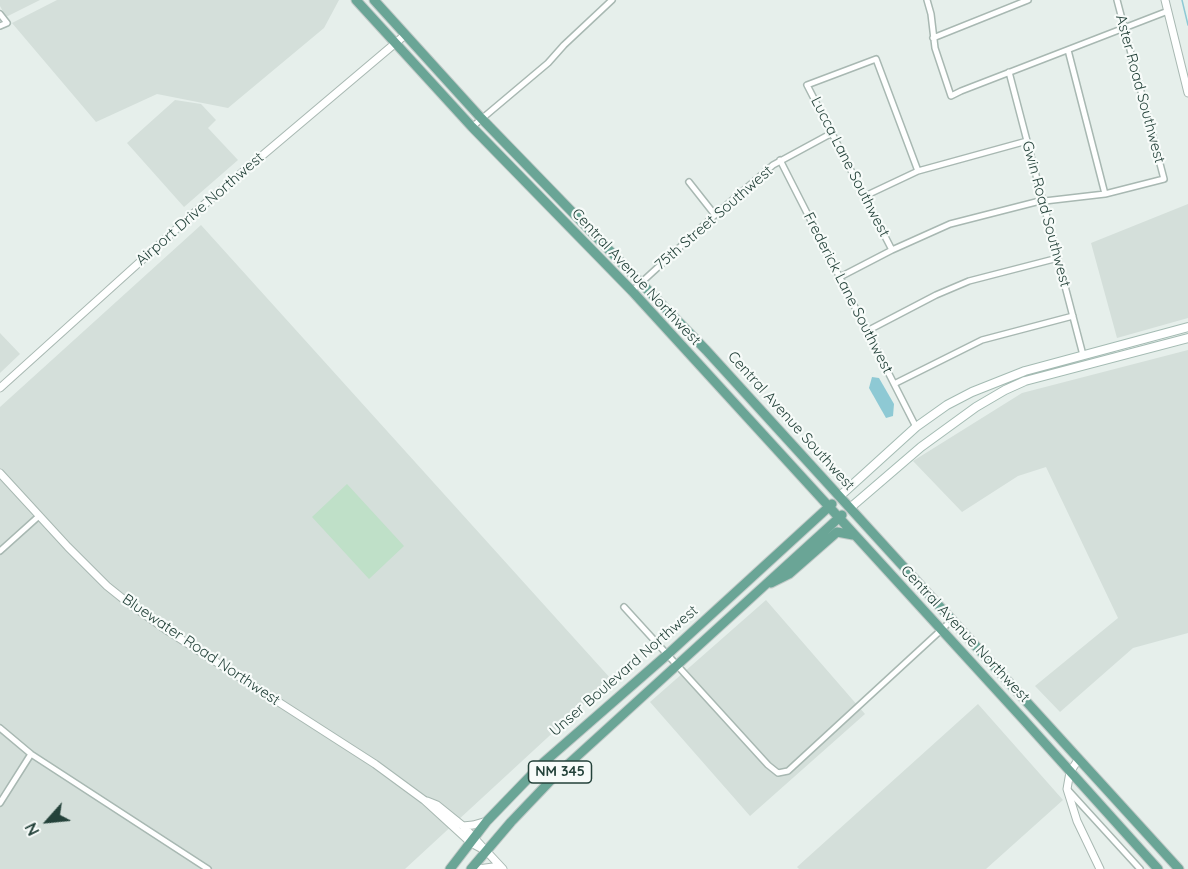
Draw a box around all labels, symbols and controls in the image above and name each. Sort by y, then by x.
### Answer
street label: Aster Road Southwest [1112,13,1168,165]
street label: Lucca Lane Southwest [807,94,893,240]
street label: Gwin Road Southwest [1018,139,1074,289]
street label: Airport Drive Northwest [132,149,268,269]
street label: 75th Street Southwest [651,162,777,274]
street label: Central Avenue Northwest [568,205,704,349]
street label: Frederick Lane Southwest [799,209,897,377]
street label: Central Avenue Southwest [724,348,858,494]
street label: Central Avenue Northwest [897,562,1033,706]
street label: Bluewater Road Northwest [119,590,283,710]
street label: Unser Boulevard Northwest [546,602,702,740]
road number: NM 345 [528,761,592,783]
north arrow [18,791,78,851]
text: N [20,819,44,839]

